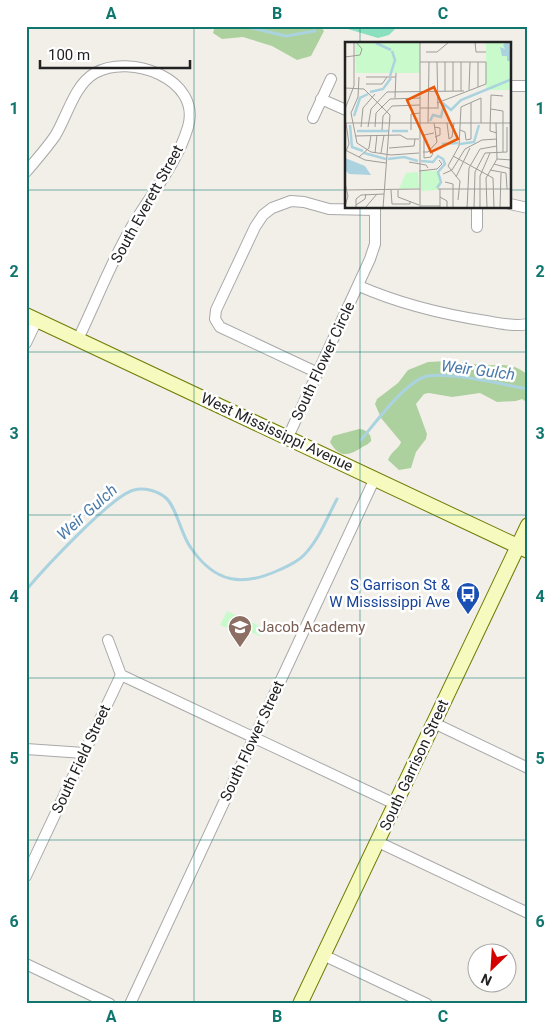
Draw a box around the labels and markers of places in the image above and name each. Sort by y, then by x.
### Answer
place label: S Garrison St & W Mississippi Ave [329,576,451,611]
bus stop icon: S Garrison St & W Mississippi Ave [455,581,481,615]
school or university icon: Jacob Academy [227,614,253,648]
place label: Jacob Academy [258,618,365,636]

